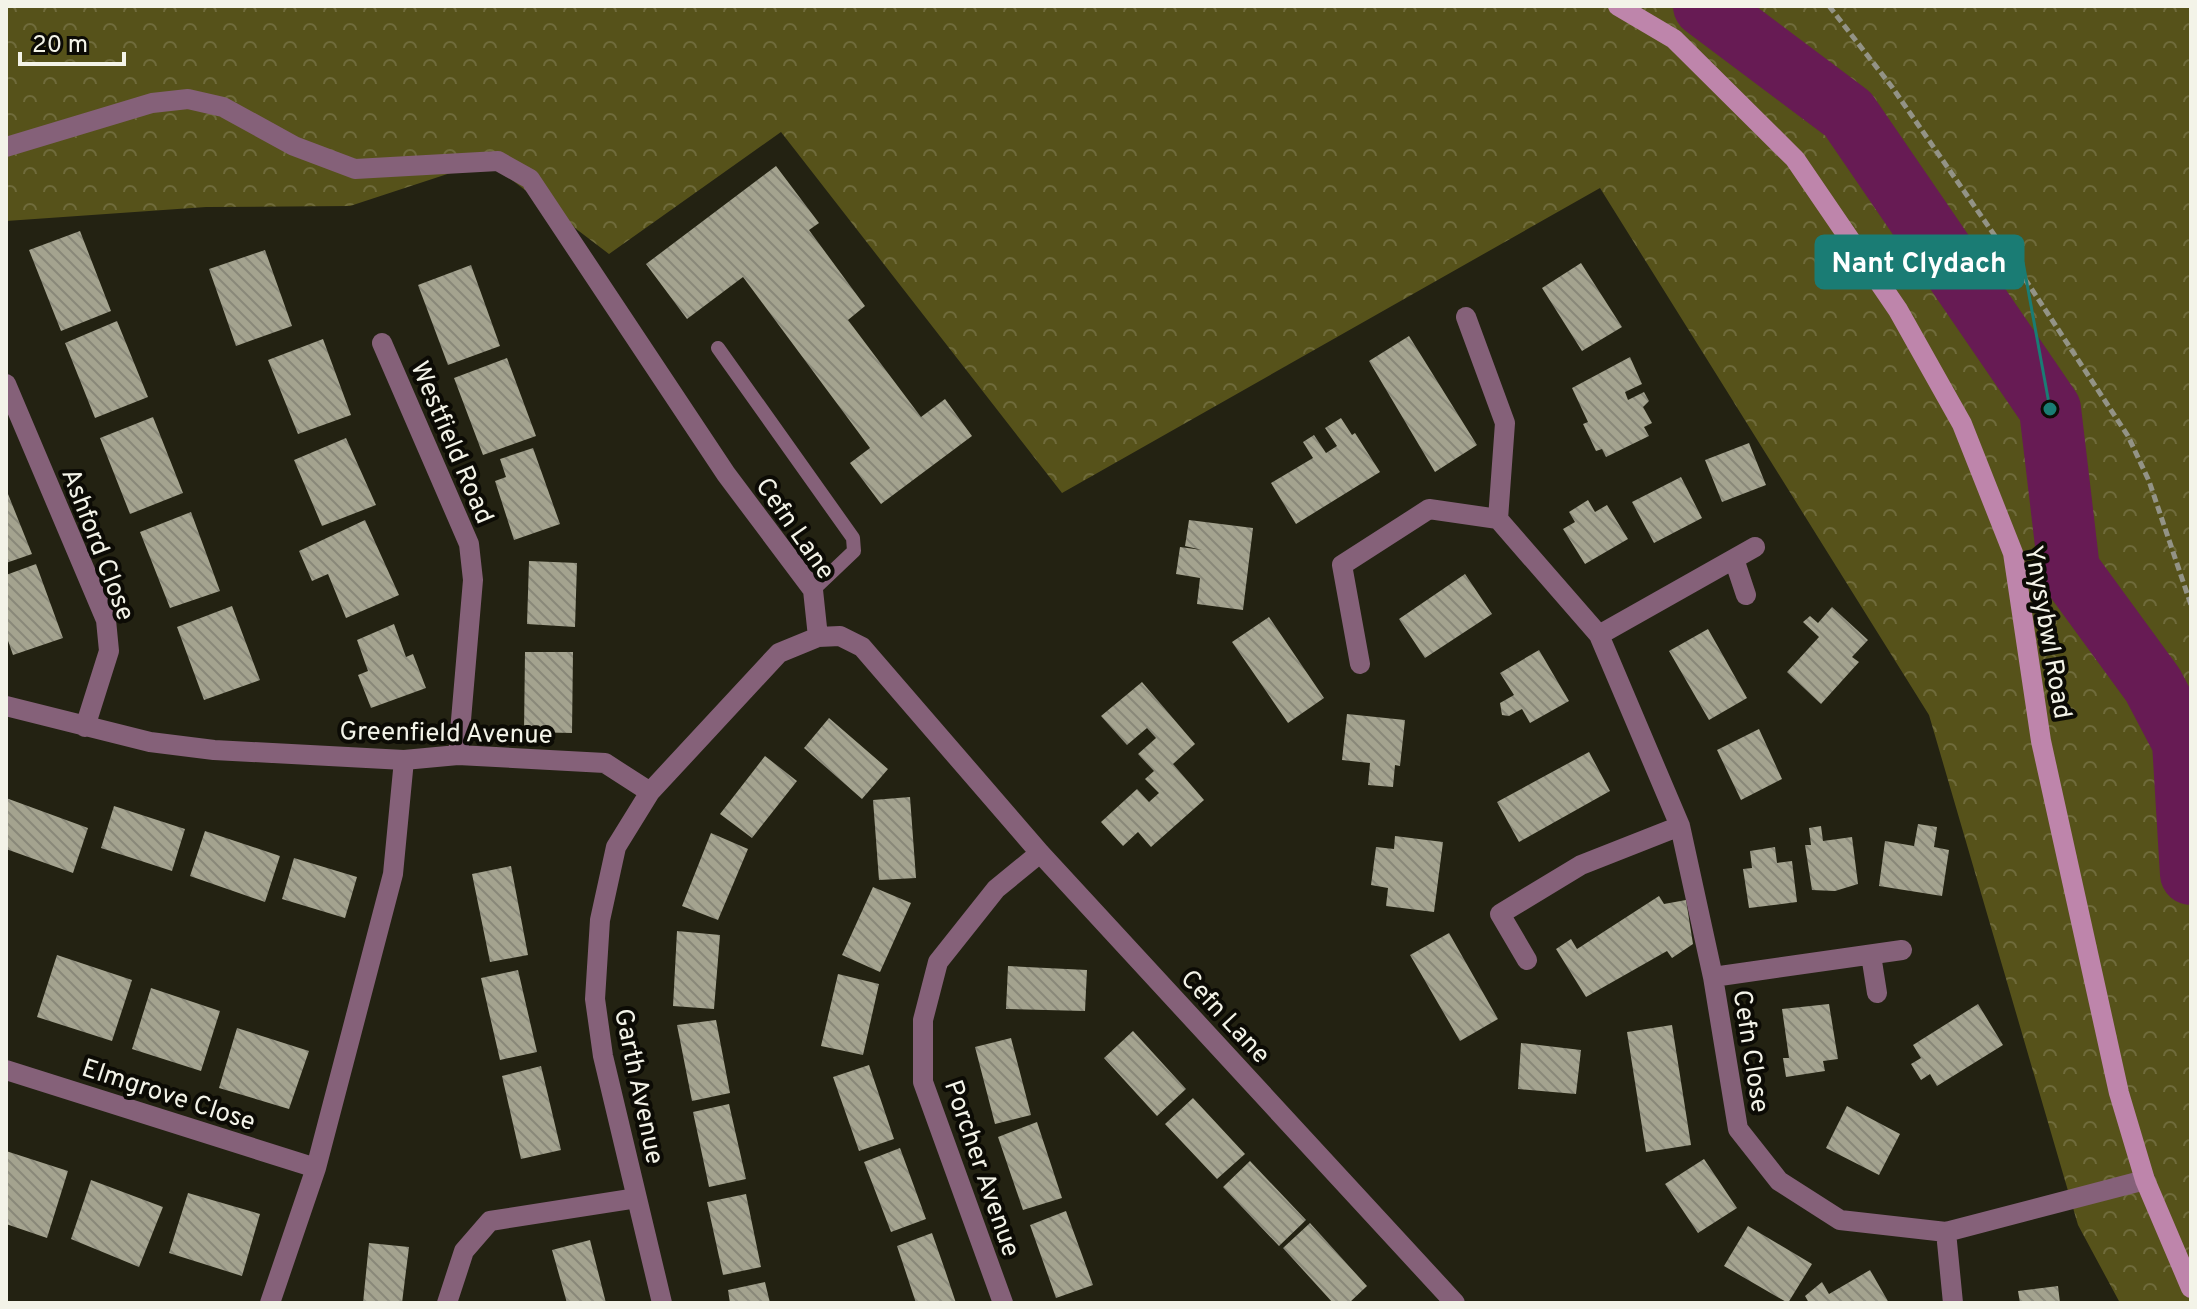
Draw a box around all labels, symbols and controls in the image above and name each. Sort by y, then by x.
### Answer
scale bar [20,16,124,66]
text: 20 m [32,31,88,61]
callout: Nant Clydach [1816,236,2023,288]
text: Nant Clydach [1831,247,2007,283]
street label: Westfield Road [402,357,500,529]
street label: Ashford Close [52,464,141,626]
street label: Cefn Lane [747,472,841,587]
street label: Ynysybwl Road [2015,543,2078,722]
street label: Greenfield Avenue [339,716,553,753]
street label: Cefn Lane [1172,964,1276,1072]
street label: Cefn Close [1724,988,1775,1115]
street label: Garth Avenue [605,1006,670,1167]
street label: Elmgrove Close [77,1053,259,1140]
street label: Porcher Avenue [935,1076,1026,1261]

